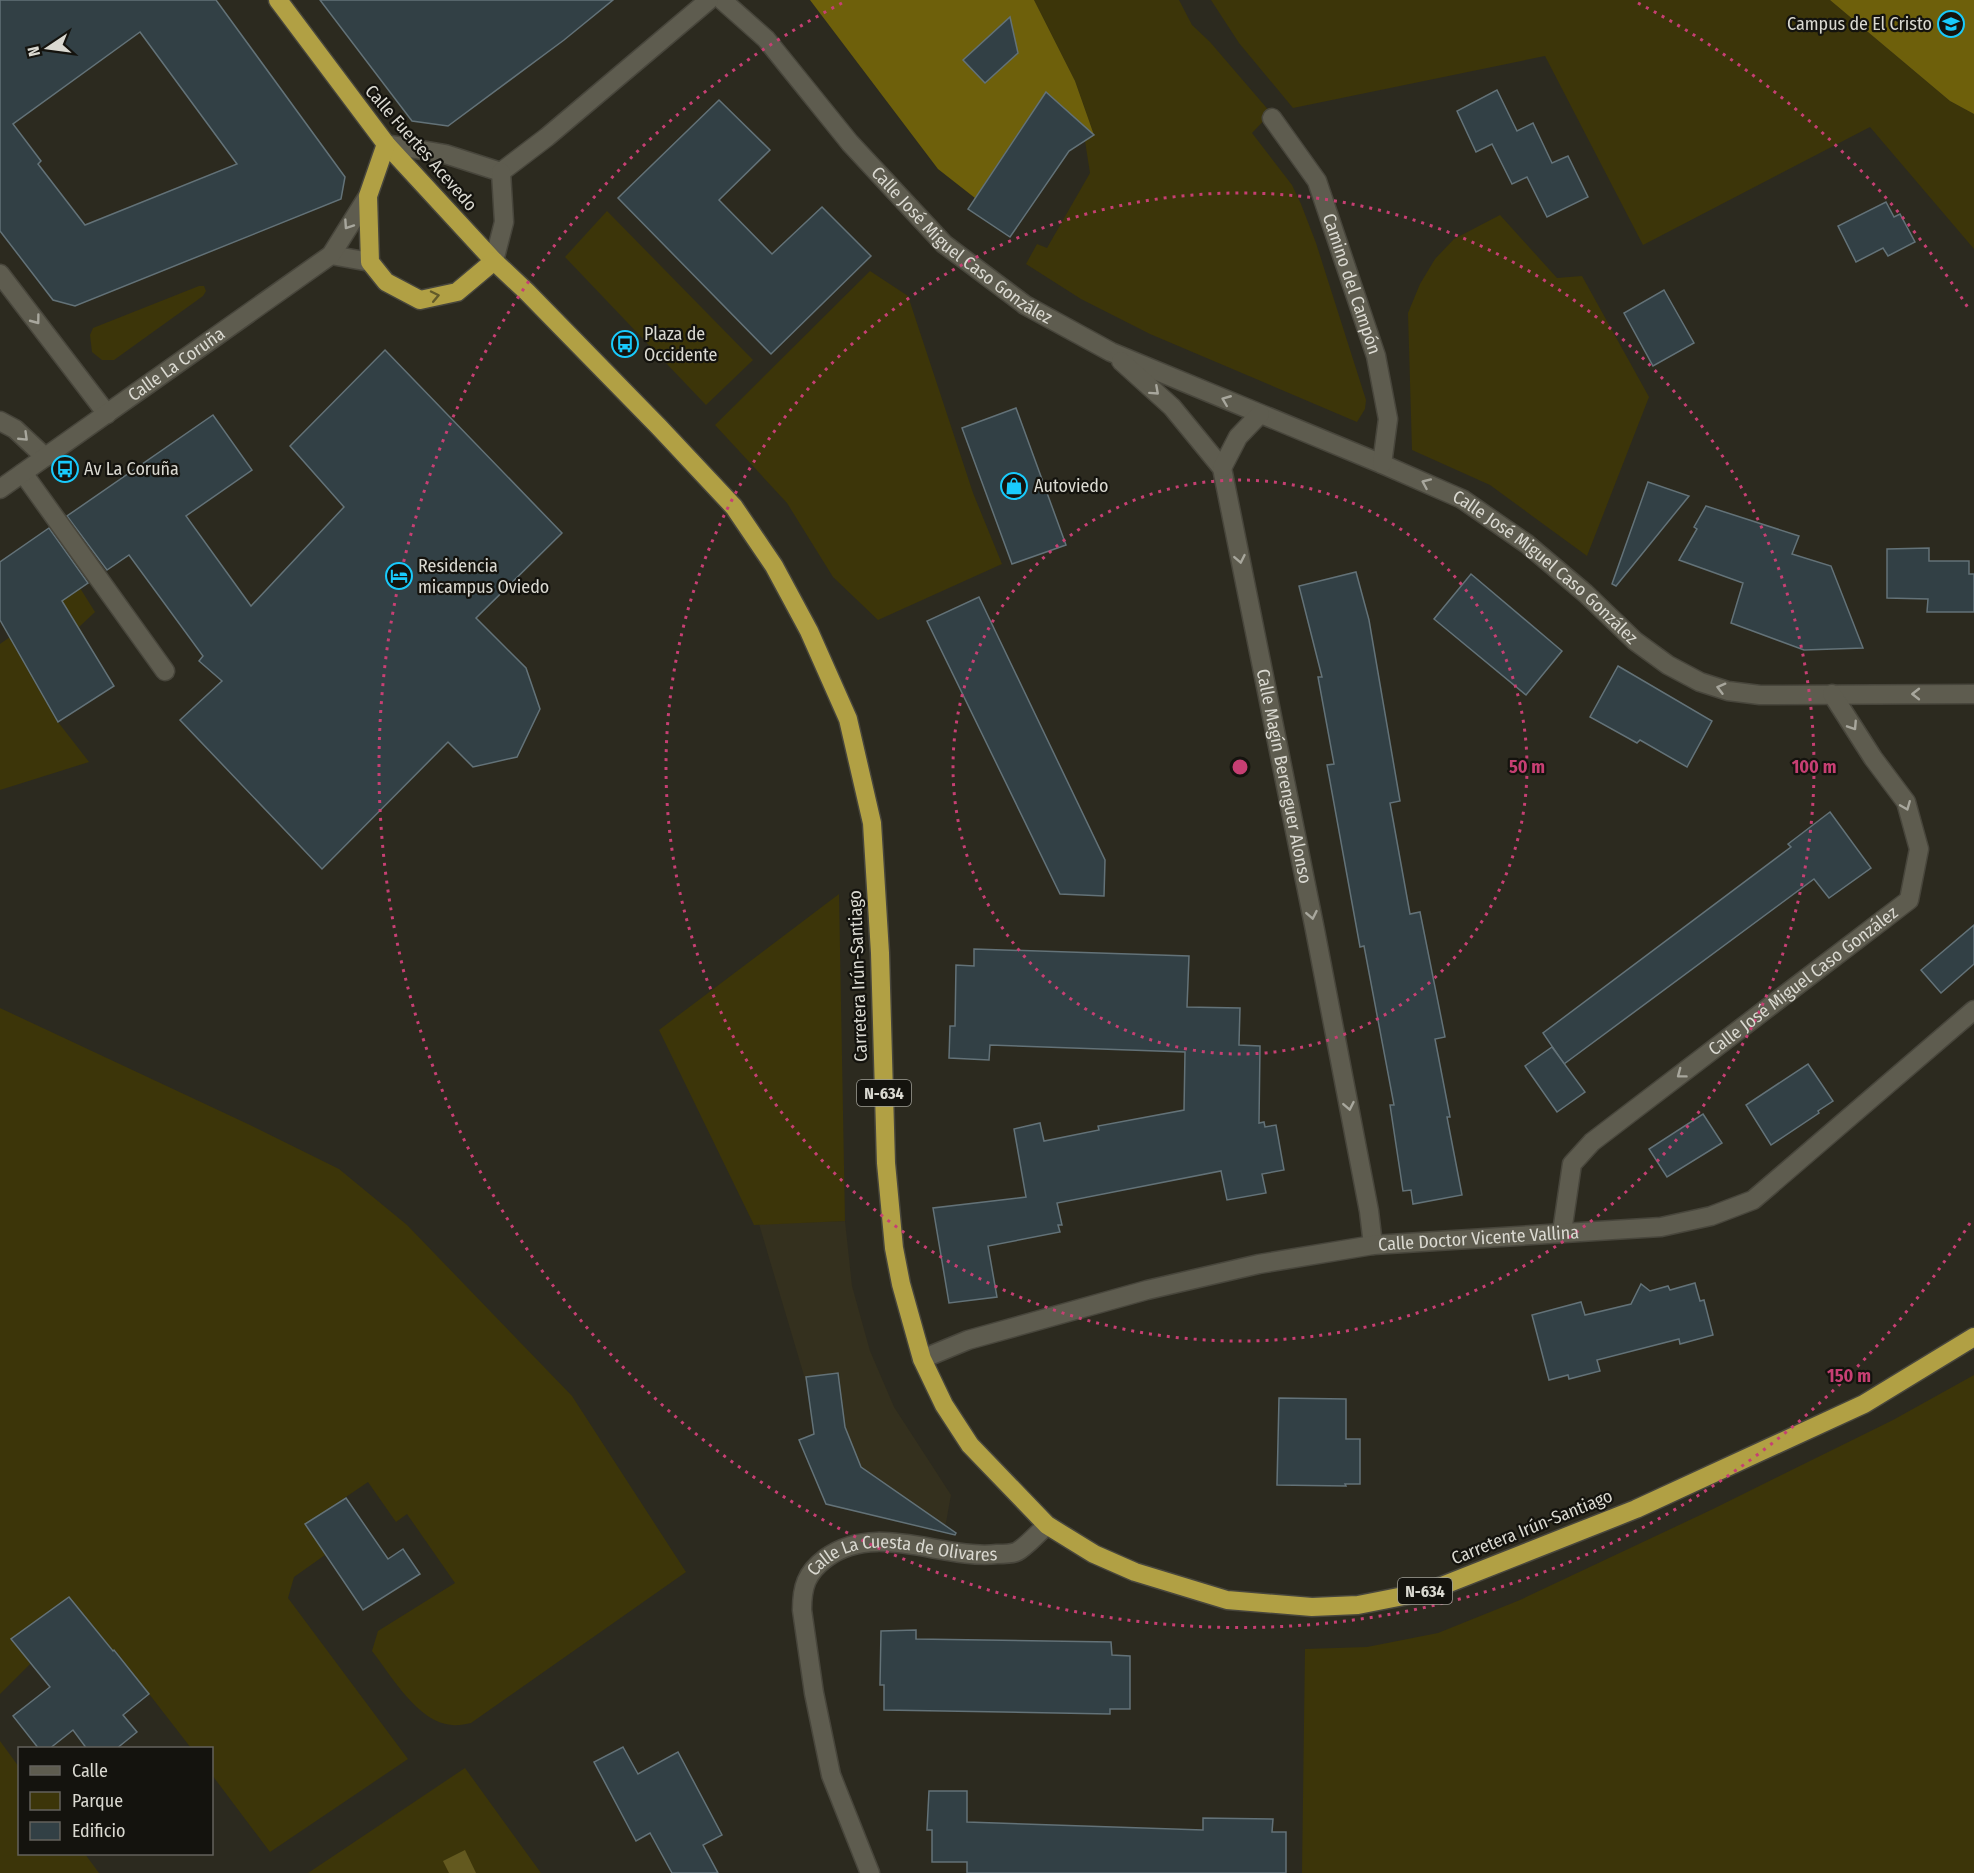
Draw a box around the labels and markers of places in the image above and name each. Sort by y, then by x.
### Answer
school or university icon: Campus de El Cristo [1936,9,1966,39]
place label: Campus de El Cristo [1787,13,1932,35]
place label: Plaza de Occidente [644,323,718,366]
bus stop icon: Plaza de Occidente [610,329,640,359]
bus stop icon: Av La Coruña [50,454,80,484]
place label: Av La Coruña [84,458,179,480]
shop icon: Autoviedo [999,471,1029,501]
place label: Autoviedo [1034,475,1108,497]
place label: Residencia micampus Oviedo [418,555,549,598]
hotel icon: Residencia micampus Oviedo [384,561,414,591]
centre of rings [1230,757,1250,777]

